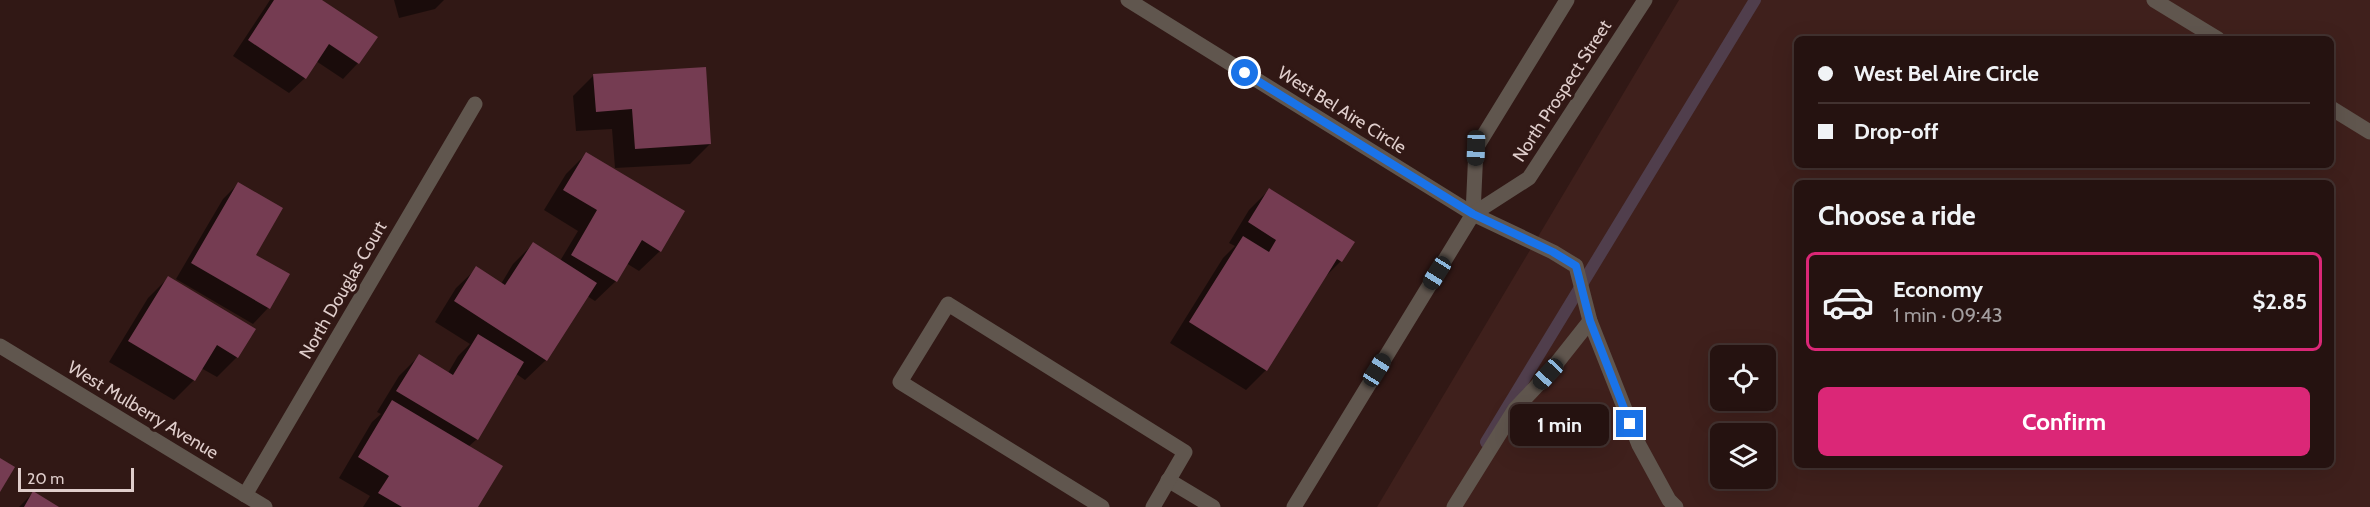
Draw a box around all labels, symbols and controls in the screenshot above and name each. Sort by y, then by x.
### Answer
street label: North Prospect Street [1508,16,1616,166]
route start [1231,59,1258,86]
text: West Bel Aire Circle [1854,60,2039,87]
street label: West Bel Aire Circle [1274,62,1410,158]
text: Drop-off [1854,118,1938,145]
car [1466,130,1486,166]
text: Choose a ride [1818,199,1976,232]
street label: North Douglas Court [295,217,391,363]
car [1420,253,1454,293]
icon: car [1821,275,1875,329]
text: Economy [1893,276,1983,303]
text: $2.85 [2253,288,2307,315]
text: 1 min · 09:43 [1893,303,2003,327]
map controls [1710,345,1776,489]
button: locate [1710,345,1776,411]
car [1360,350,1394,390]
car [1529,355,1567,393]
street label: West Mulberry Avenue [64,356,222,464]
button: Confirm [1818,387,2310,456]
callout: 1 min [1510,403,1609,445]
route end [1616,410,1643,437]
text: 1 min [1537,413,1582,437]
button: layers [1710,423,1776,489]
scale bar [18,465,134,492]
text: 20 m [27,469,64,488]

